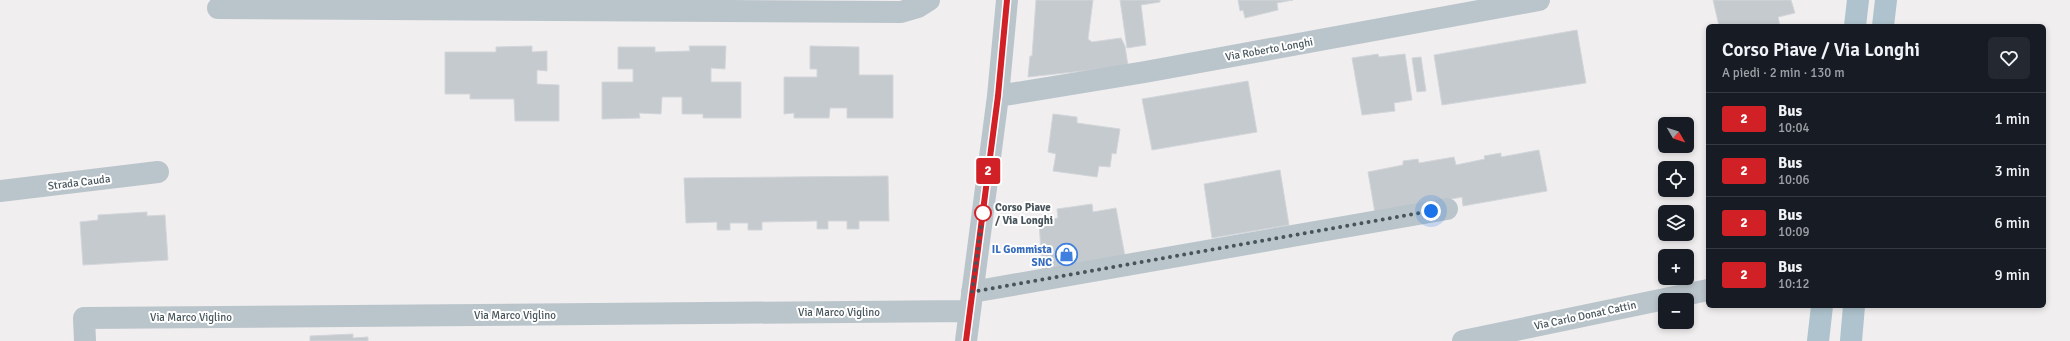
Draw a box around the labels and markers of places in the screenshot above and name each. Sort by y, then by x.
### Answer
place label: Corso Piave / Via Longhi [995,201,1053,227]
marker: Corso Piave / Via Longhi [974,204,992,222]
shop icon: IL Gommista SNC [1054,242,1080,268]
place label: IL Gommista SNC [992,243,1052,269]

